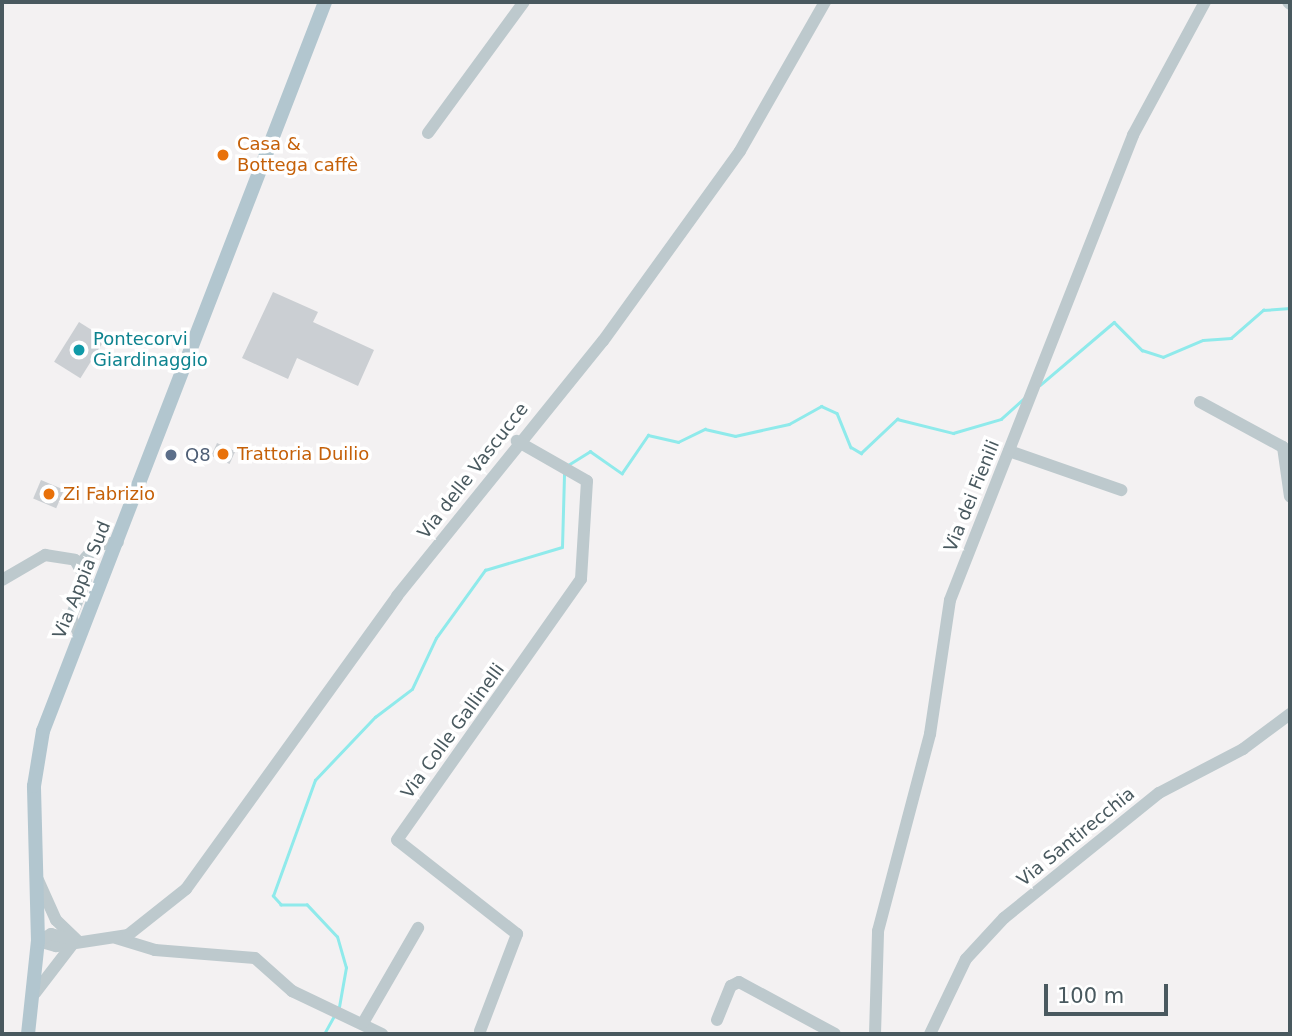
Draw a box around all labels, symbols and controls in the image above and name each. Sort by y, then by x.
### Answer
place label: Casa & Bottega caffè [237,134,358,176]
marker: Casa & Bottega caffè [215,147,231,163]
place label: Pontecorvi Giardinaggio [93,329,208,372]
marker: Pontecorvi Giardinaggio [71,342,87,358]
street label: Via delle Vascucce [413,399,533,543]
street label: Via dei Fienili [940,437,1004,555]
place label: Trattoria Duilio [237,443,369,465]
place label: Q8 [185,444,211,466]
marker: Trattoria Duilio [215,446,231,462]
marker: Q8 [163,447,179,463]
place label: Zi Fabrizio [63,483,155,505]
marker: Zi Fabrizio [41,486,57,502]
street label: Via Appia Sud [49,518,115,642]
street label: Via Colle Gallinelli [397,659,509,803]
street label: Via Santirecchia [1013,783,1139,891]
scale bar [1047,970,1171,1014]
text: 100 m [1057,984,1124,1008]

